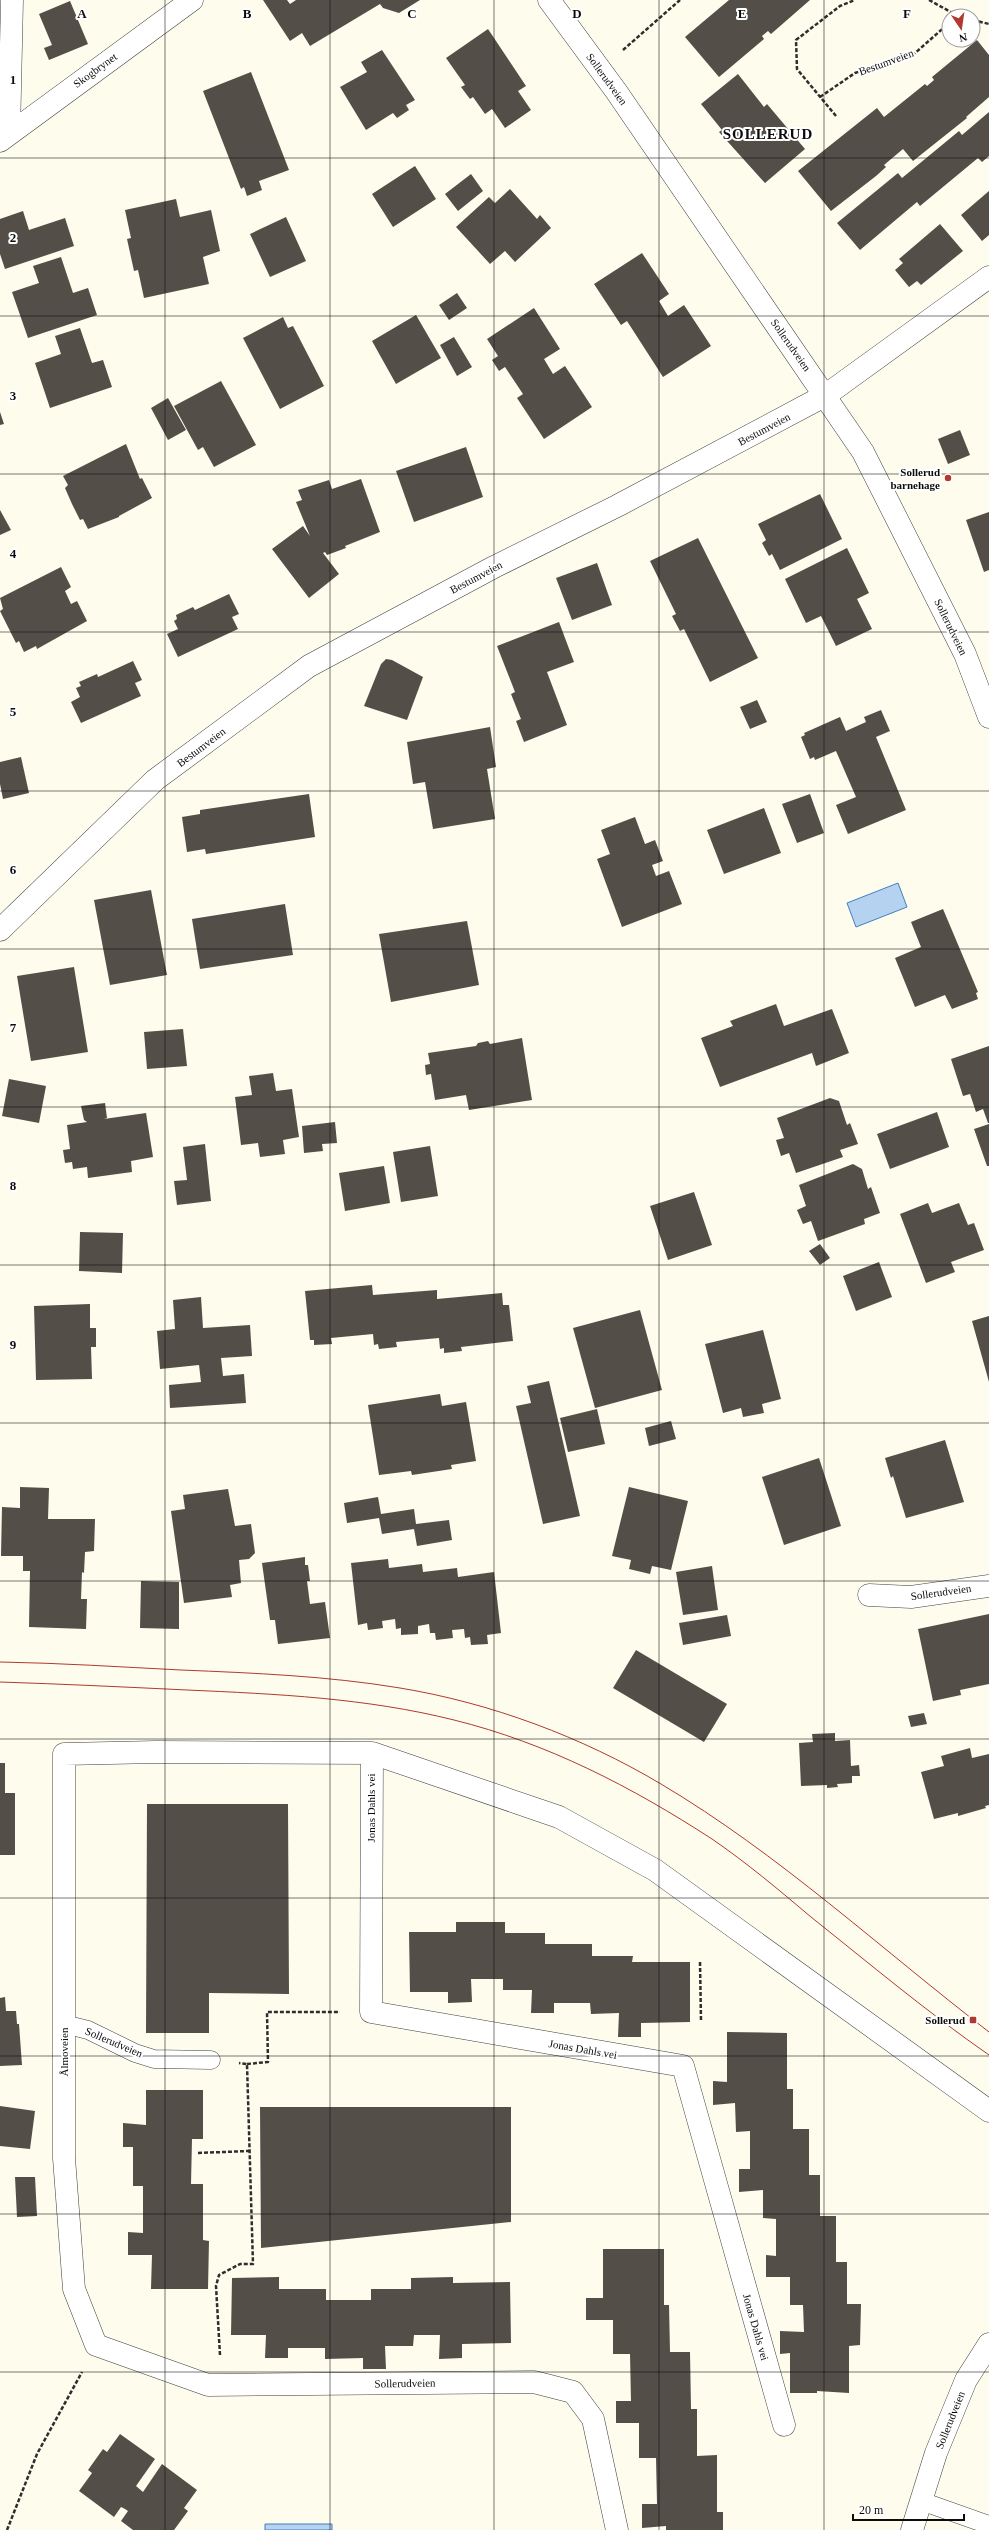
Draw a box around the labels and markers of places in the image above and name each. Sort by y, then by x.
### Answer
place label: Sollerud barnehage [891,466,940,491]
marker: Sollerud barnehage [943,473,953,483]
place label: Sollerud [925,2014,965,2026]
marker: Sollerud [968,2015,978,2025]

